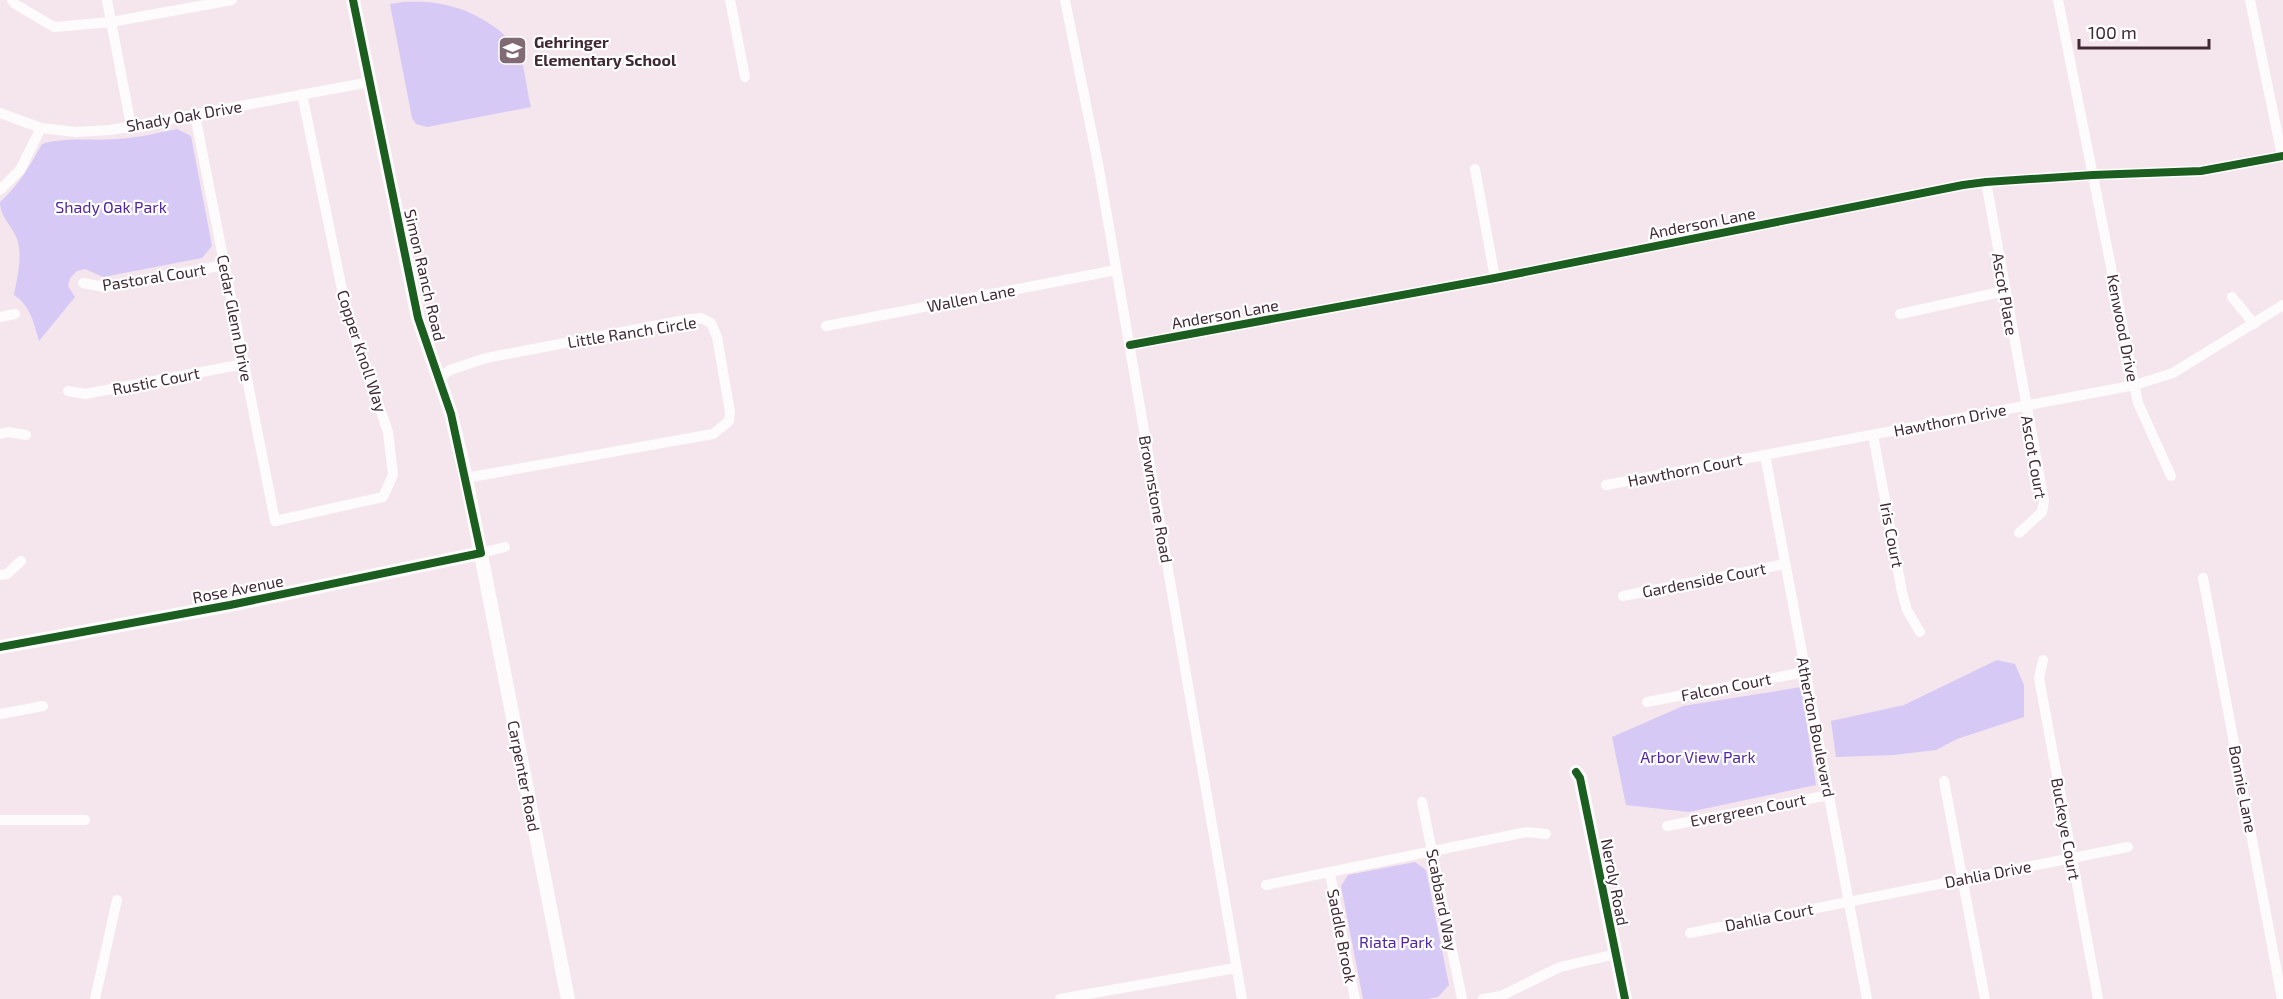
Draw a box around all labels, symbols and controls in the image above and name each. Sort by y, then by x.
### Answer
scale bar [2079,12,2210,50]
text: 100 m [2088,21,2137,43]
place label: Gehringer Elementary School [534,32,677,70]
school or university icon: Gehringer Elementary School [497,35,529,67]
street label: Shady Oak Drive [125,96,243,135]
park label: Shady Oak Park [55,197,167,216]
street label: Anderson Lane [1647,203,1757,242]
street label: Simon Ranch Road [401,207,450,343]
street label: Ascot Place [1989,251,2022,337]
street label: Cedar Glenn Drive [214,253,257,383]
street label: Pastoral Court [101,259,207,294]
street label: Kenwood Drive [2104,273,2143,383]
street label: Wallen Lane [925,280,1017,315]
street label: Copper Knoll Way [334,287,391,415]
street label: Anderson Lane [1170,295,1280,332]
street label: Little Ranch Circle [566,312,698,351]
street label: Rustic Court [111,363,201,398]
street label: Hawthorn Drive [1892,399,2008,440]
street label: Ascot Court [2018,414,2051,500]
street label: Brownstone Road [1136,434,1177,564]
street label: Hawthorn Court [1626,449,1744,490]
street label: Iris Court [1877,501,1908,569]
street label: Gardenside Court [1641,558,1767,601]
street label: Rose Avenue [191,570,285,607]
street label: Atherton Boulevard [1794,655,1839,799]
street label: Falcon Court [1679,668,1773,705]
street label: Carpenter Road [504,719,545,833]
street label: Bonnie Lane [2226,744,2261,834]
park label: Arbor View Park [1640,747,1756,766]
street label: Buckeye Court [2048,776,2085,882]
street label: Evergreen Court [1689,789,1807,830]
street label: Neroly Road [1598,837,1633,927]
street label: Scabbard Way [1423,847,1462,953]
street label: Dahlia Drive [1943,856,2033,891]
street label: Saddle Brook [1324,887,1361,985]
street label: Dahlia Court [1723,899,1815,934]
park label: Riata Park [1359,932,1433,951]

